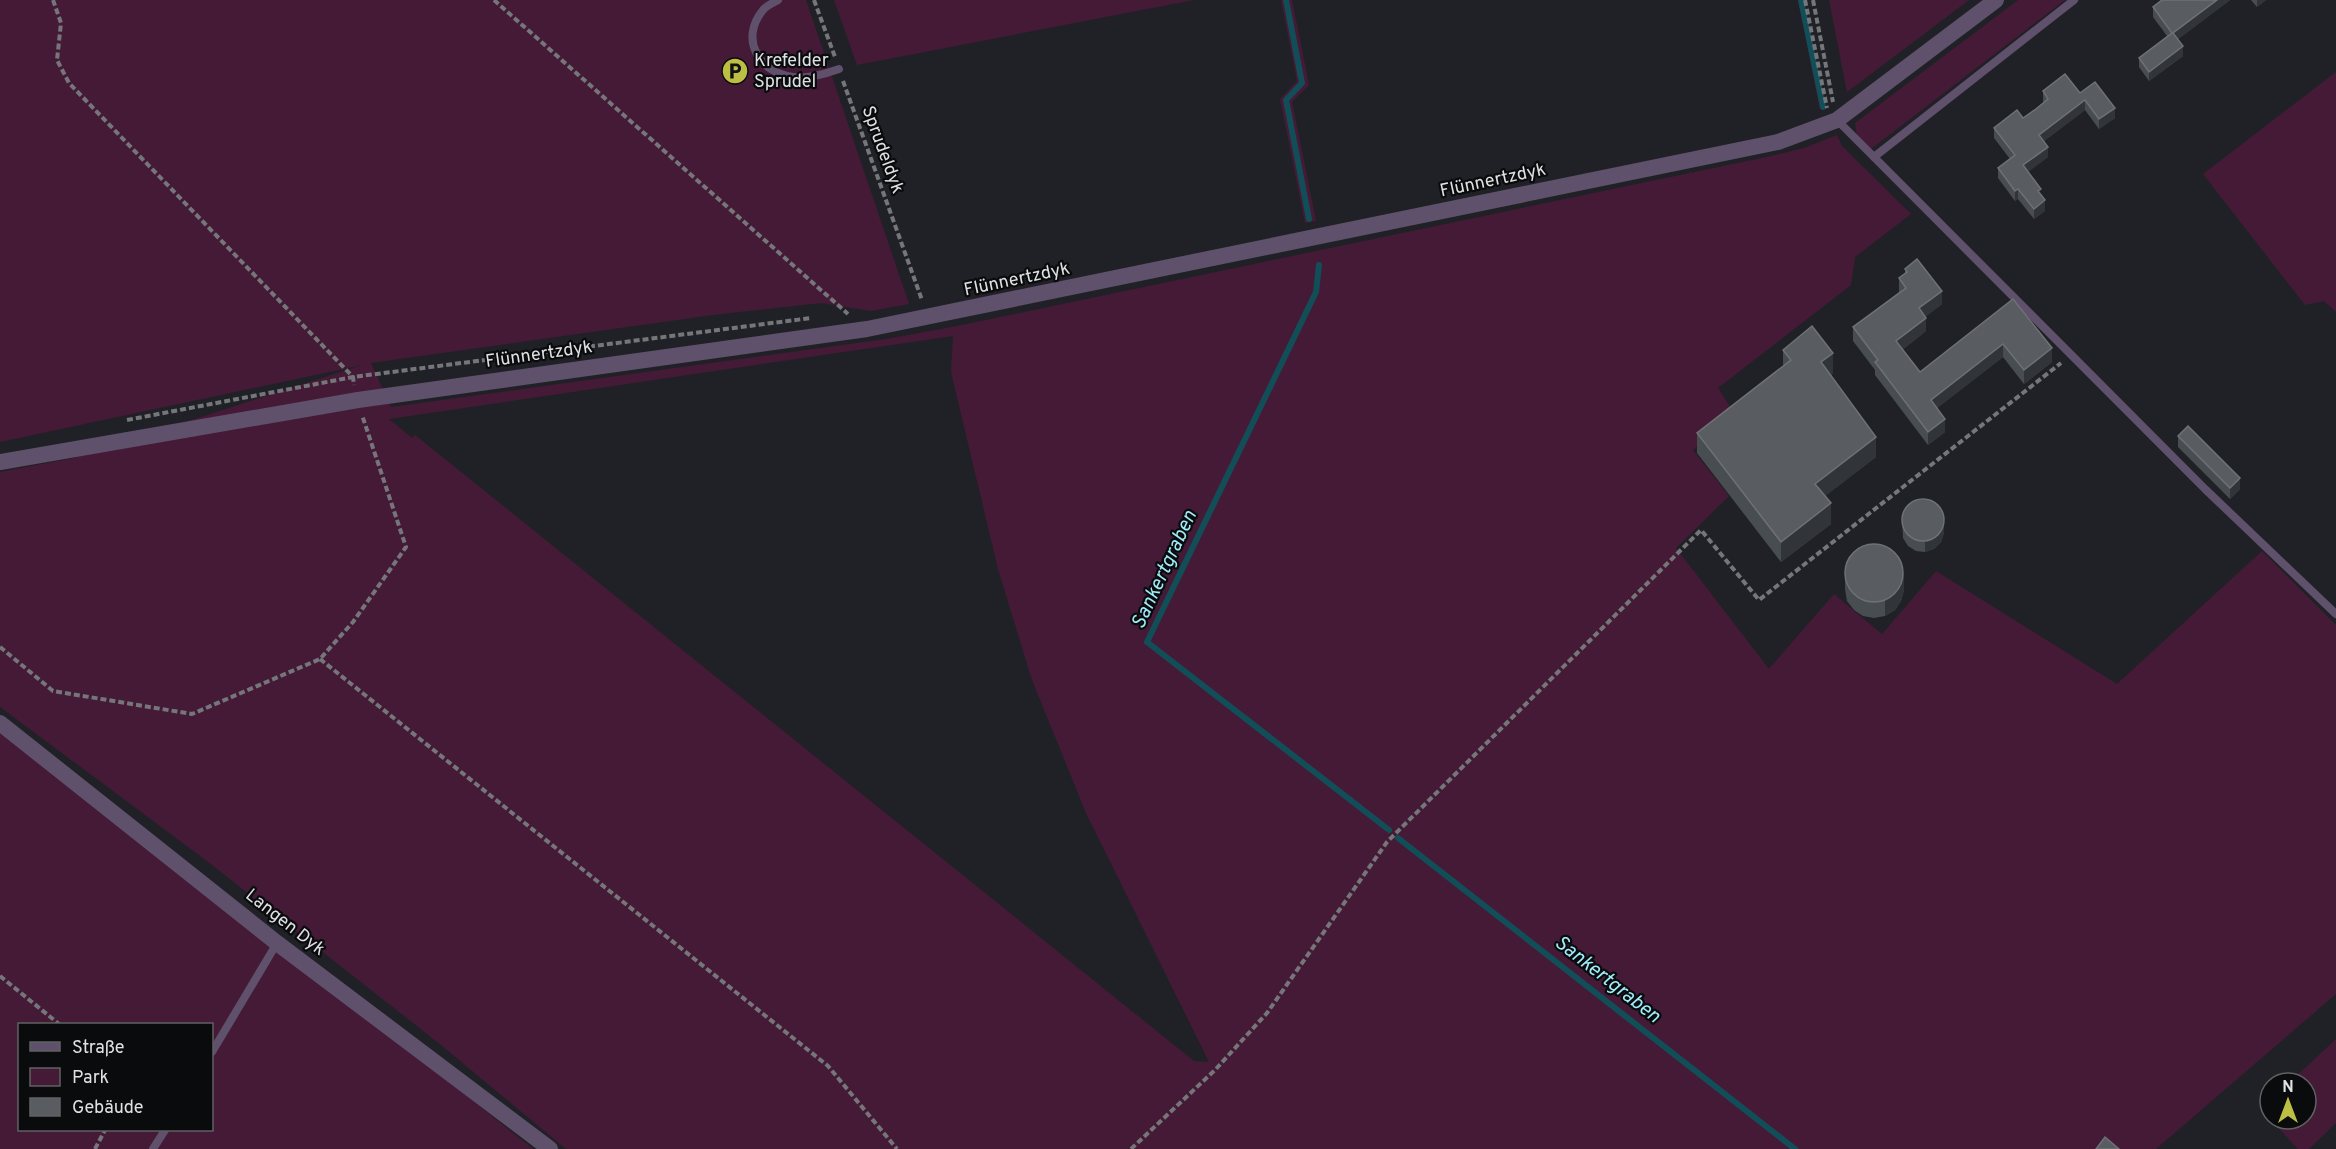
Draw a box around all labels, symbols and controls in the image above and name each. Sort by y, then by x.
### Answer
place label: Krefelder Sprudel [754,50,829,94]
parking icon: Krefelder Sprudel [720,56,750,86]
street label: Sprudeldyk [856,103,908,197]
street label: Flünnertzdyk [1438,159,1548,203]
street label: Flünnertzdyk [962,258,1072,302]
street label: Flünnertzdyk [484,336,594,374]
water label: Sankertgraben [1126,506,1204,634]
street label: Langen Dyk [240,885,330,961]
water label: Sankertgraben [1548,930,1666,1030]
legend [18,1023,213,1131]
text: Straße [72,1037,124,1060]
text: Park [72,1067,109,1090]
north arrow [2258,1071,2318,1131]
text: N [2282,1078,2294,1098]
text: Gebäude [72,1097,144,1120]

